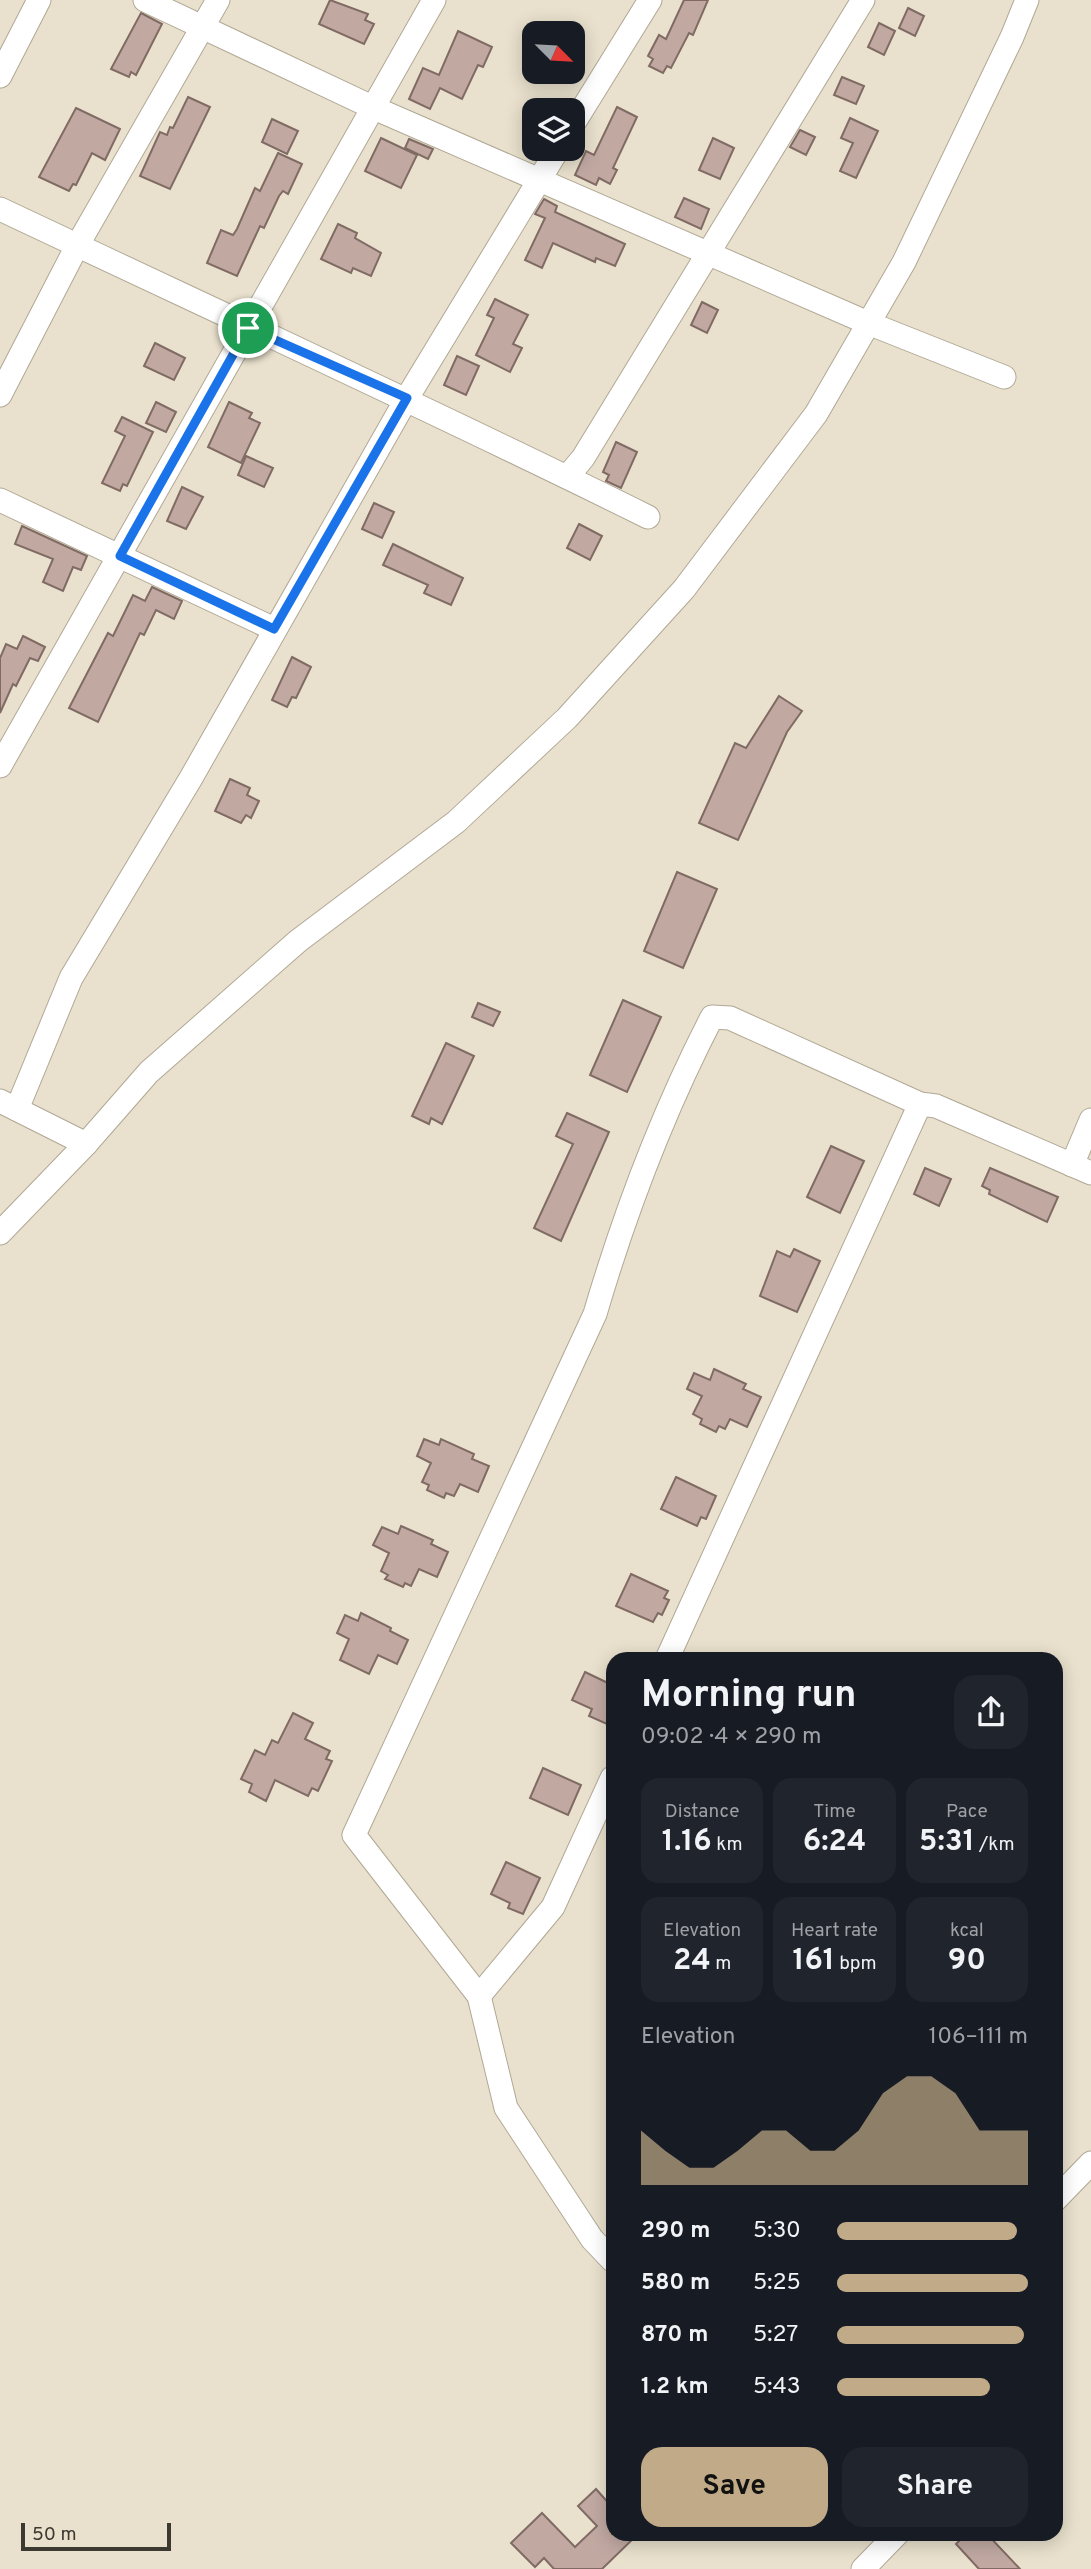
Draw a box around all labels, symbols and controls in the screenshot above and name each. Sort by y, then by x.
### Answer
north arrow [522,21,584,84]
map controls [522,21,585,161]
button: layers [522,98,585,161]
pin [218,298,278,358]
icon: arrive [229,309,267,347]
text: Morning run [641,1672,857,1721]
button: share [954,1675,1028,1749]
text: 09:02 · 4 × 290 m [641,1723,822,1752]
text: Distance [665,1800,739,1824]
text: Time [813,1800,856,1824]
text: Pace [946,1800,988,1824]
text: 1.16 [662,1824,712,1861]
text: 6:24 [803,1824,866,1861]
text: 5:31 [919,1824,975,1861]
text: km [712,1833,742,1857]
text: /km [975,1833,1015,1857]
text: Elevation [663,1919,741,1943]
text: Heart rate [791,1919,878,1943]
text: kcal [950,1919,984,1943]
text: 24 [673,1943,711,1980]
text: 161 [792,1943,835,1980]
text: 90 [948,1943,986,1980]
text: m [711,1952,731,1976]
text: bpm [835,1952,877,1976]
text: Elevation [641,2023,736,2052]
text: 106–111 m [929,2023,1028,2052]
text: 290 m [641,2217,710,2246]
text: 5:30 [753,2217,801,2246]
text: 580 m [641,2269,710,2298]
text: 5:25 [753,2269,801,2298]
text: 870 m [641,2321,708,2350]
text: 5:27 [753,2321,798,2350]
text: 1.2 km [641,2373,709,2402]
text: 5:43 [753,2373,801,2402]
button: Save [641,2447,828,2527]
button: Share [842,2447,1028,2527]
scale bar [21,2520,172,2552]
text: 50 m [32,2523,77,2547]

